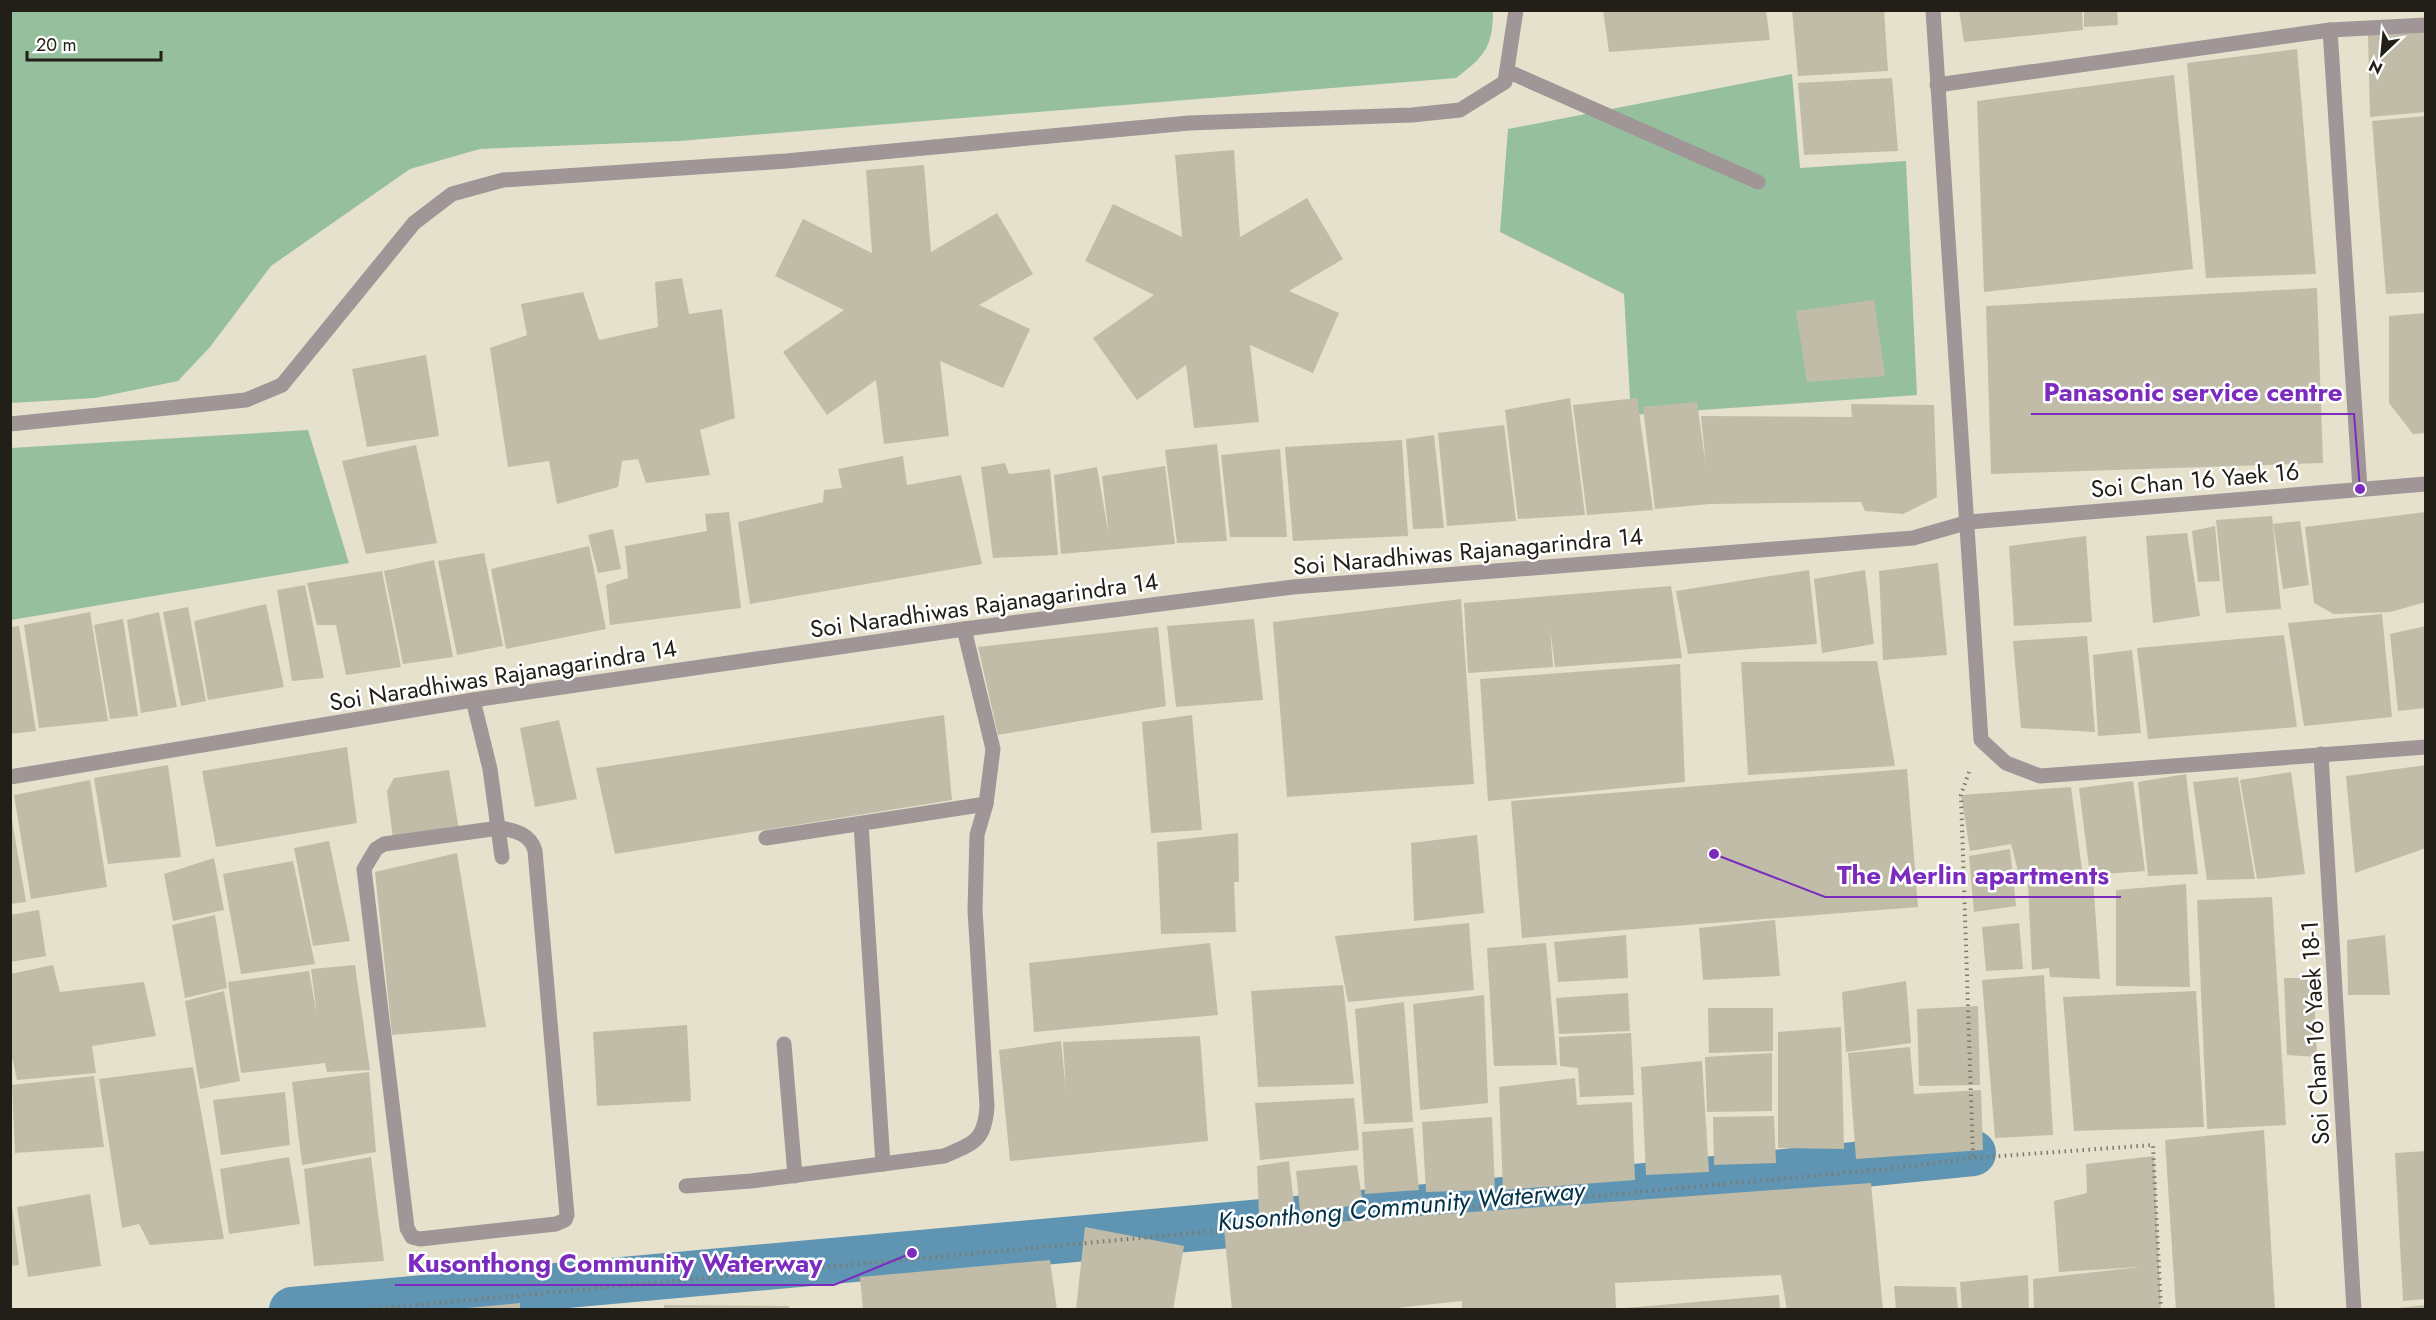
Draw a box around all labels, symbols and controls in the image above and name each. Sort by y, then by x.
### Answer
scale bar [27,24,160,62]
north arrow [2352,24,2412,84]
text: 20 m [36,32,76,58]
text: N [2365,54,2386,80]
callout: Panasonic service centre [2031,370,2354,414]
text: Panasonic service centre [2043,373,2343,411]
street label: Soi Chan 16 Yaek 16 [2089,453,2301,507]
street label: Soi Naradhiwas Rajanagarindra 14 [1291,518,1645,584]
street label: Soi Naradhiwas Rajanagarindra 14 [808,563,1160,647]
street label: Soi Naradhiwas Rajanagarindra 14 [327,630,679,720]
callout: The Merlin apartments [1825,853,2121,897]
text: The Merlin apartments [1837,856,2109,894]
street label: Soi Chan 16 Yaek 18-1 [2292,920,2338,1146]
water label: Kusonthong Community Waterway [1216,1171,1588,1241]
callout: Kusonthong Community Waterway [395,1241,834,1285]
text: Kusonthong Community Waterway [407,1244,823,1282]

